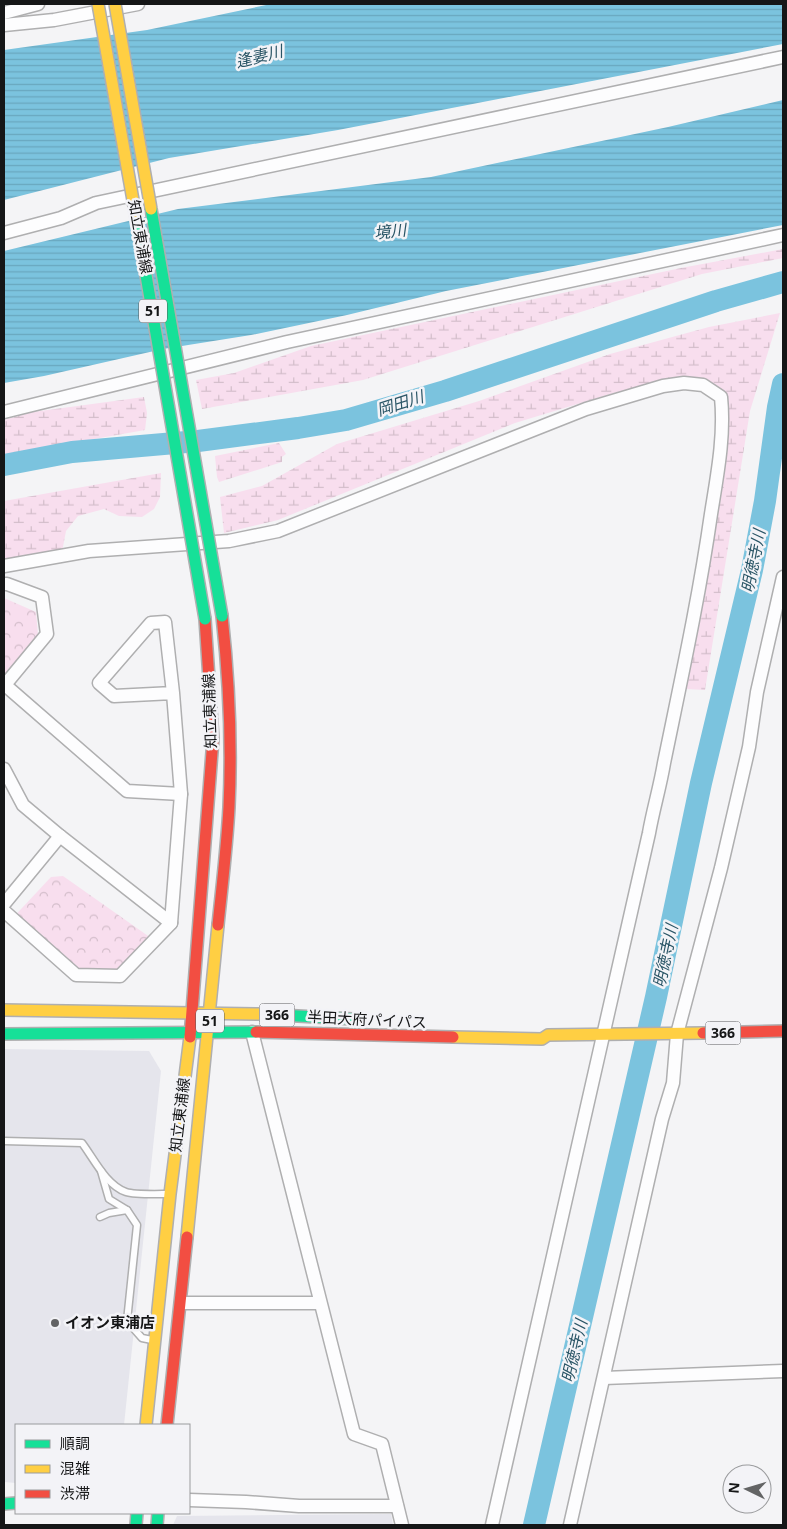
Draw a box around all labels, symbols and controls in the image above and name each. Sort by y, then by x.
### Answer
water label: 逢妻川 [233,39,287,72]
street label: 知立東浦線 [125,198,157,276]
water label: 境川 [373,218,409,244]
road number: 51 [139,300,167,322]
water label: 岡田川 [374,385,428,421]
water label: 明徳寺川 [736,526,770,595]
street label: 知立東浦線 [198,673,220,749]
water label: 明徳寺川 [648,920,683,990]
road number: 366 [260,1004,294,1026]
street label: 半田大府パイパス [307,1006,427,1032]
road number: 51 [196,1009,224,1032]
road number: 366 [706,1021,740,1044]
street label: 知立東浦線 [165,1076,194,1153]
place label: イオン東浦店 [65,1312,155,1332]
water label: 明徳寺川 [556,1315,592,1385]
marker: イオン東浦店 [49,1317,61,1329]
legend [15,1424,190,1514]
text: 順調 [60,1433,90,1453]
text: 混雑 [60,1458,90,1478]
north arrow [722,1464,772,1514]
text: N [724,1481,744,1494]
text: 渋滞 [60,1483,90,1503]

